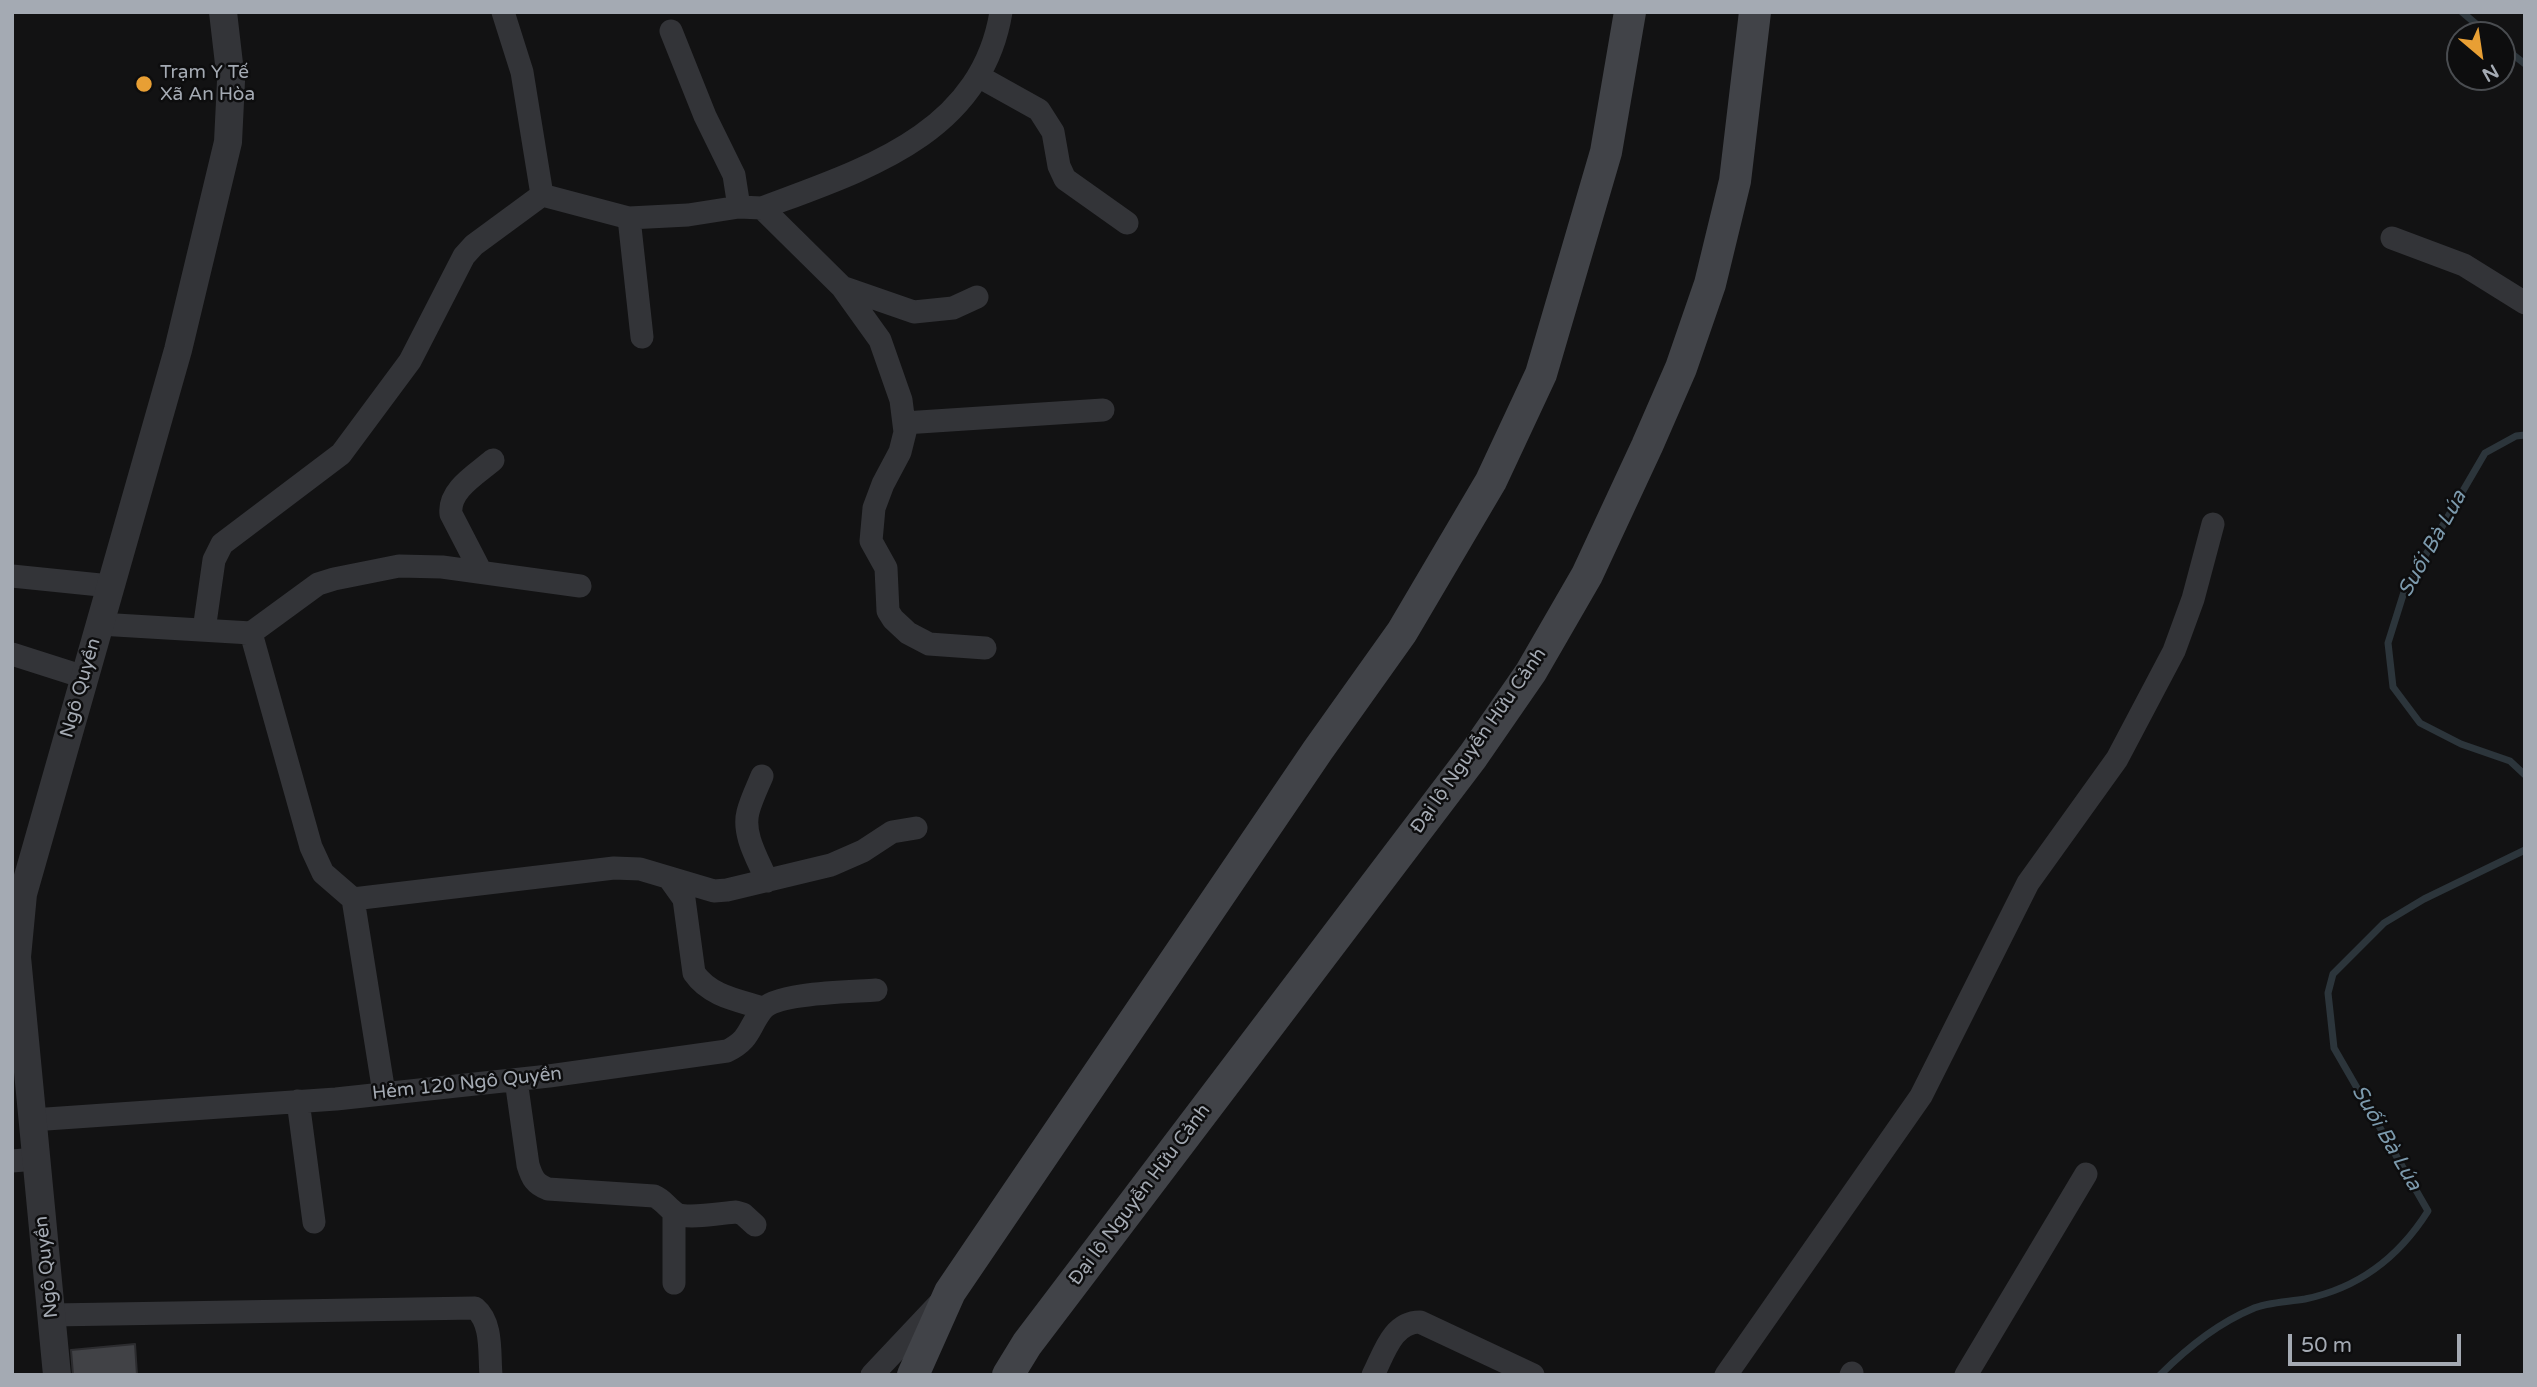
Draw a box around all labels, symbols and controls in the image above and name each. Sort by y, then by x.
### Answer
north arrow [2446,21,2516,91]
text: N [2478,59,2502,86]
place label: Trạm Y Tế Xã An Hòa [160,62,255,106]
marker: Trạm Y Tế Xã An Hòa [134,74,154,94]
water label: Suối Bà Lúa [2393,487,2473,601]
street label: Ngô Quyền [56,635,106,741]
street label: Đại lộ Nguyễn Hữu Cảnh [1406,644,1552,838]
street label: Hẻm 120 Ngô Quyền [371,1063,563,1105]
water label: Suối Bà Lúa [2346,1081,2426,1195]
street label: Đại lộ Nguyễn Hữu Cảnh [1064,1100,1216,1290]
street label: Ngô Quyền [30,1215,64,1319]
scale bar [2292,1320,2465,1364]
text: 50 m [2301,1333,2352,1358]

